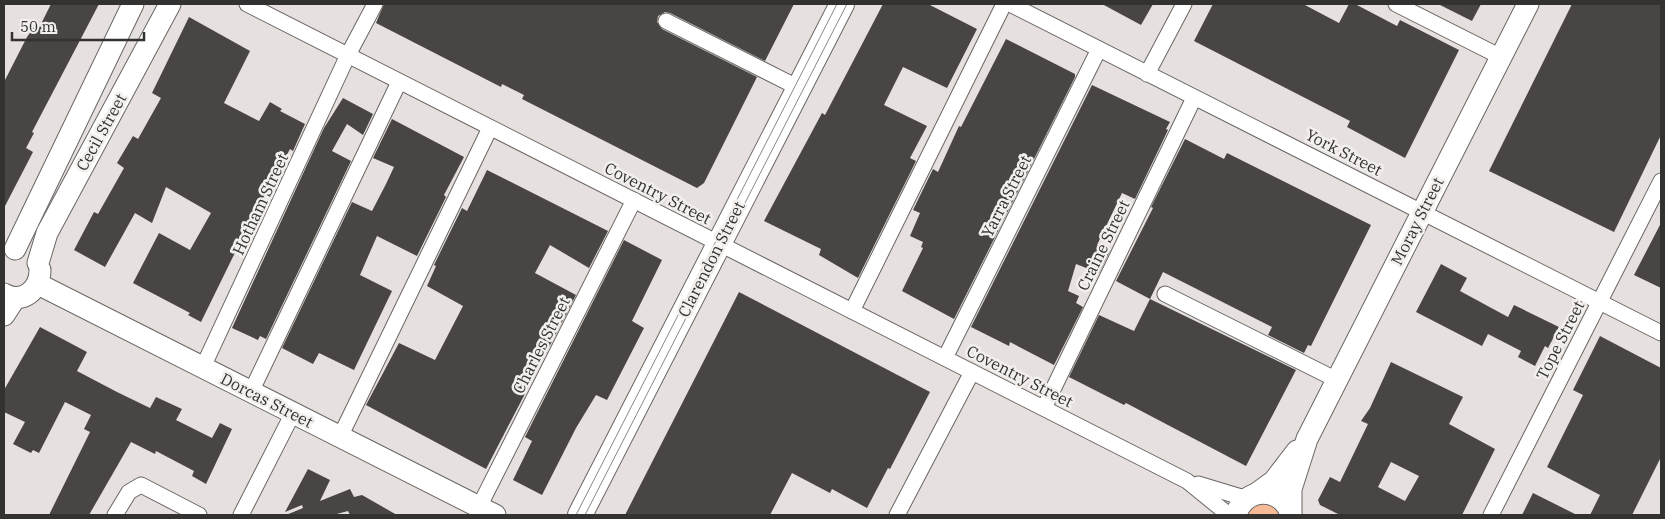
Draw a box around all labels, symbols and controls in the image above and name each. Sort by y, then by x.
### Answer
scale bar [12,10,145,42]
text: 50 m [20,17,56,36]
street label: Cecil Street [72,89,131,174]
street label: York Street [1302,124,1386,180]
street label: Hotham Street [228,150,292,258]
street label: Yarra Street [977,151,1035,240]
street label: Coventry Street [601,158,715,229]
street label: Moray Street [1386,173,1448,268]
street label: Craine Street [1072,196,1134,294]
street label: Clarendon Street [673,197,749,320]
street label: Charles Street [508,293,574,397]
street label: Tope Street [1532,297,1589,383]
street label: Coventry Street [963,341,1077,412]
street label: Dorcas Street [218,368,317,432]

